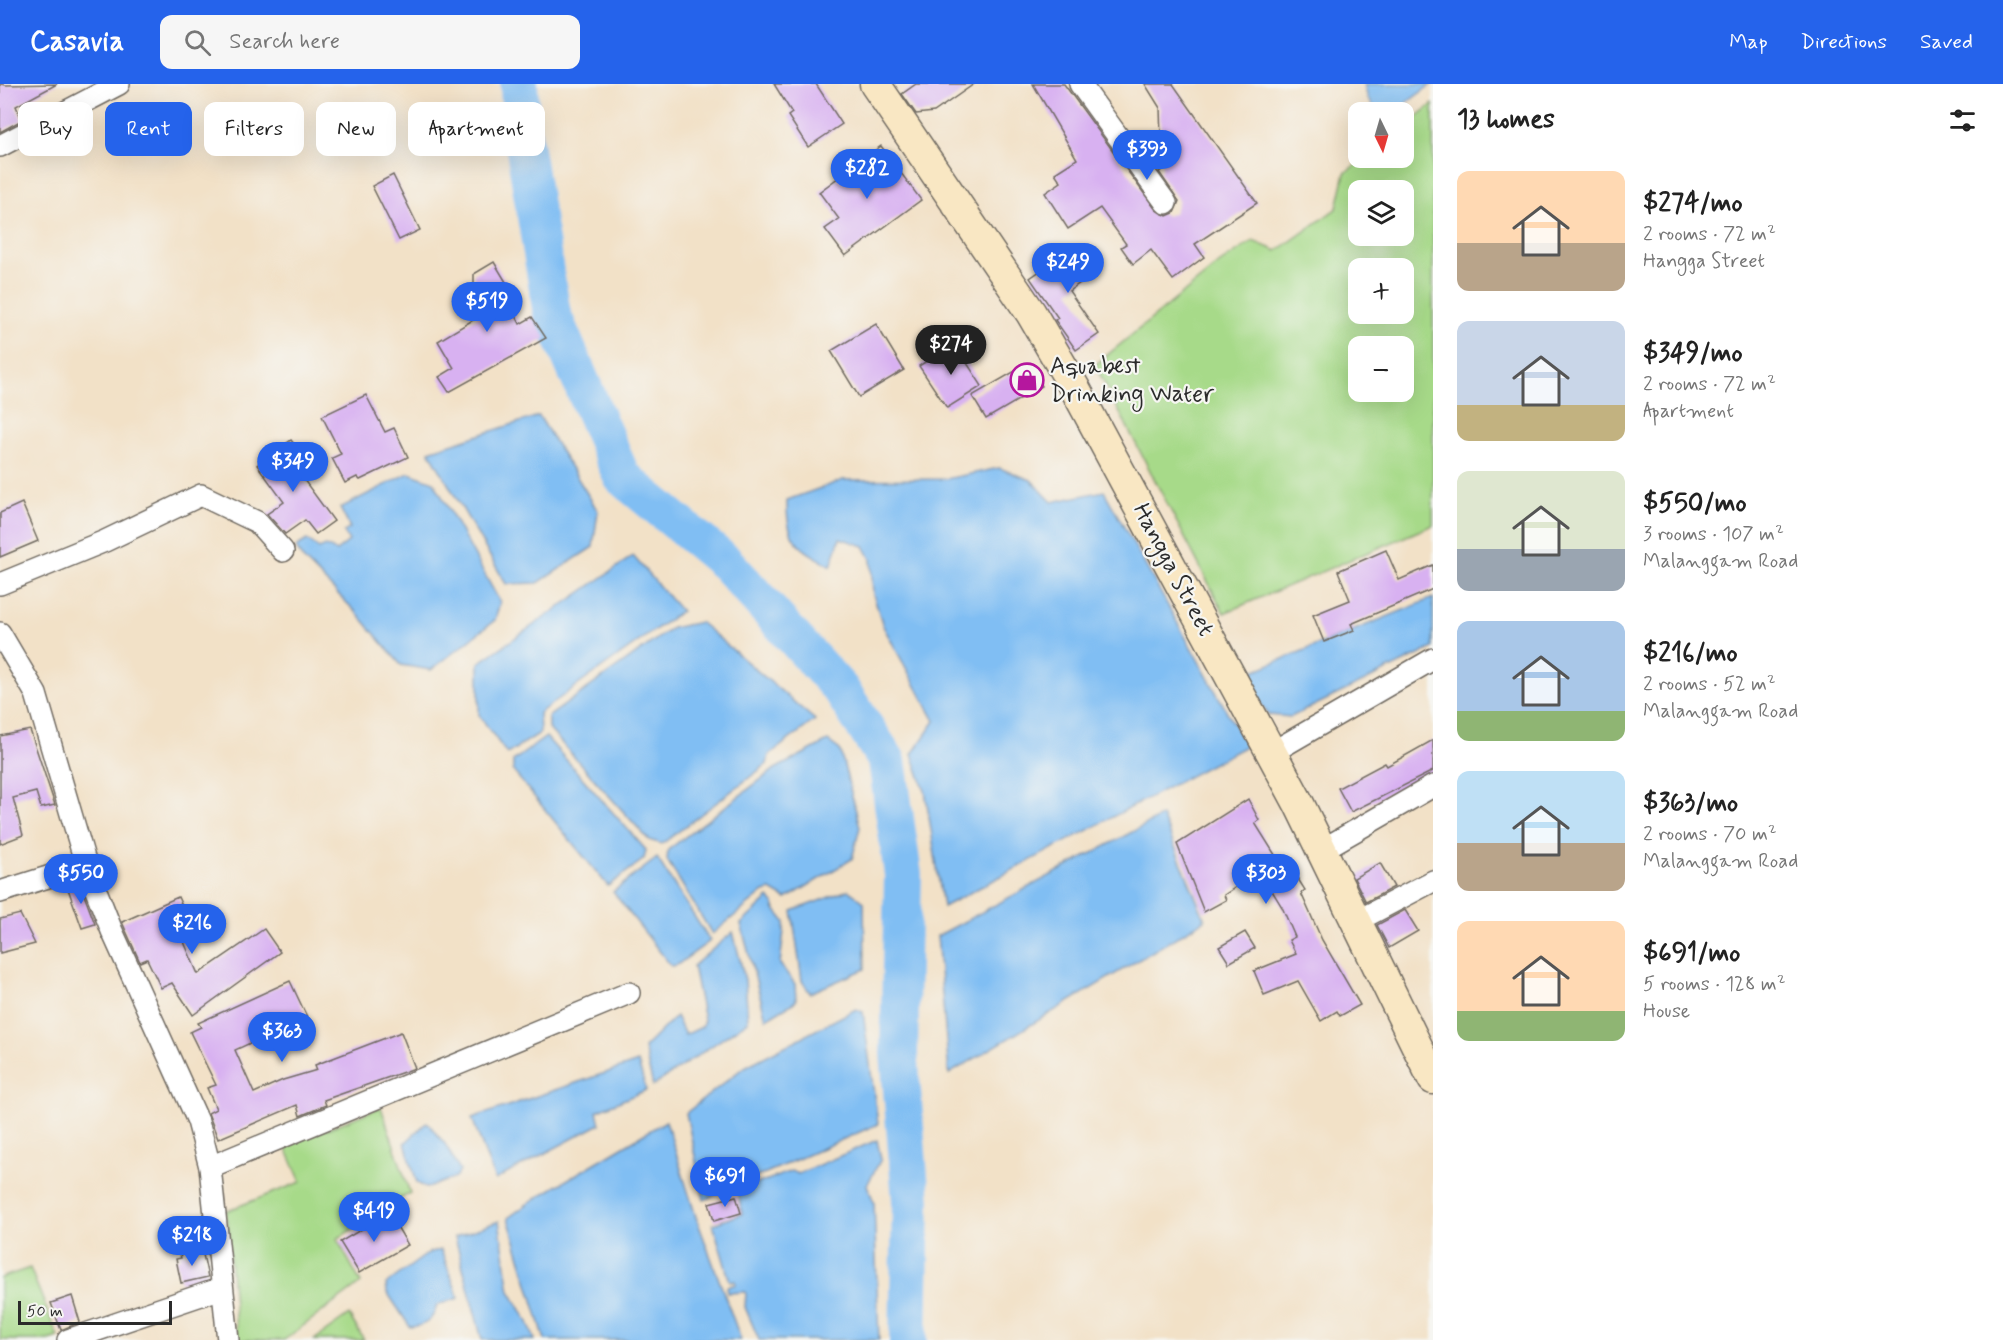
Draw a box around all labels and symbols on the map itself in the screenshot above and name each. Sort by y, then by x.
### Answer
north arrow [1348,102,1414,168]
pin: $393 [1111,130,1183,181]
pin: $282 [831,149,903,200]
pin: $249 [1032,243,1104,294]
pin: $519 [451,282,523,333]
pin: $274 [915,325,987,376]
place label: Aquabest Drinking Water [1050,351,1215,412]
shop icon: Aquabest Drinking Water [1009,362,1045,398]
pin: $349 [257,442,329,493]
street label: Hangga Street [1123,498,1221,643]
pin: $550 [45,854,117,905]
pin: $303 [1230,854,1302,905]
pin: $216 [156,904,228,955]
pin: $363 [246,1012,318,1063]
pin: $691 [689,1157,761,1208]
pin: $419 [338,1192,410,1243]
pin: $218 [156,1216,228,1267]
scale bar [18,1298,172,1326]

